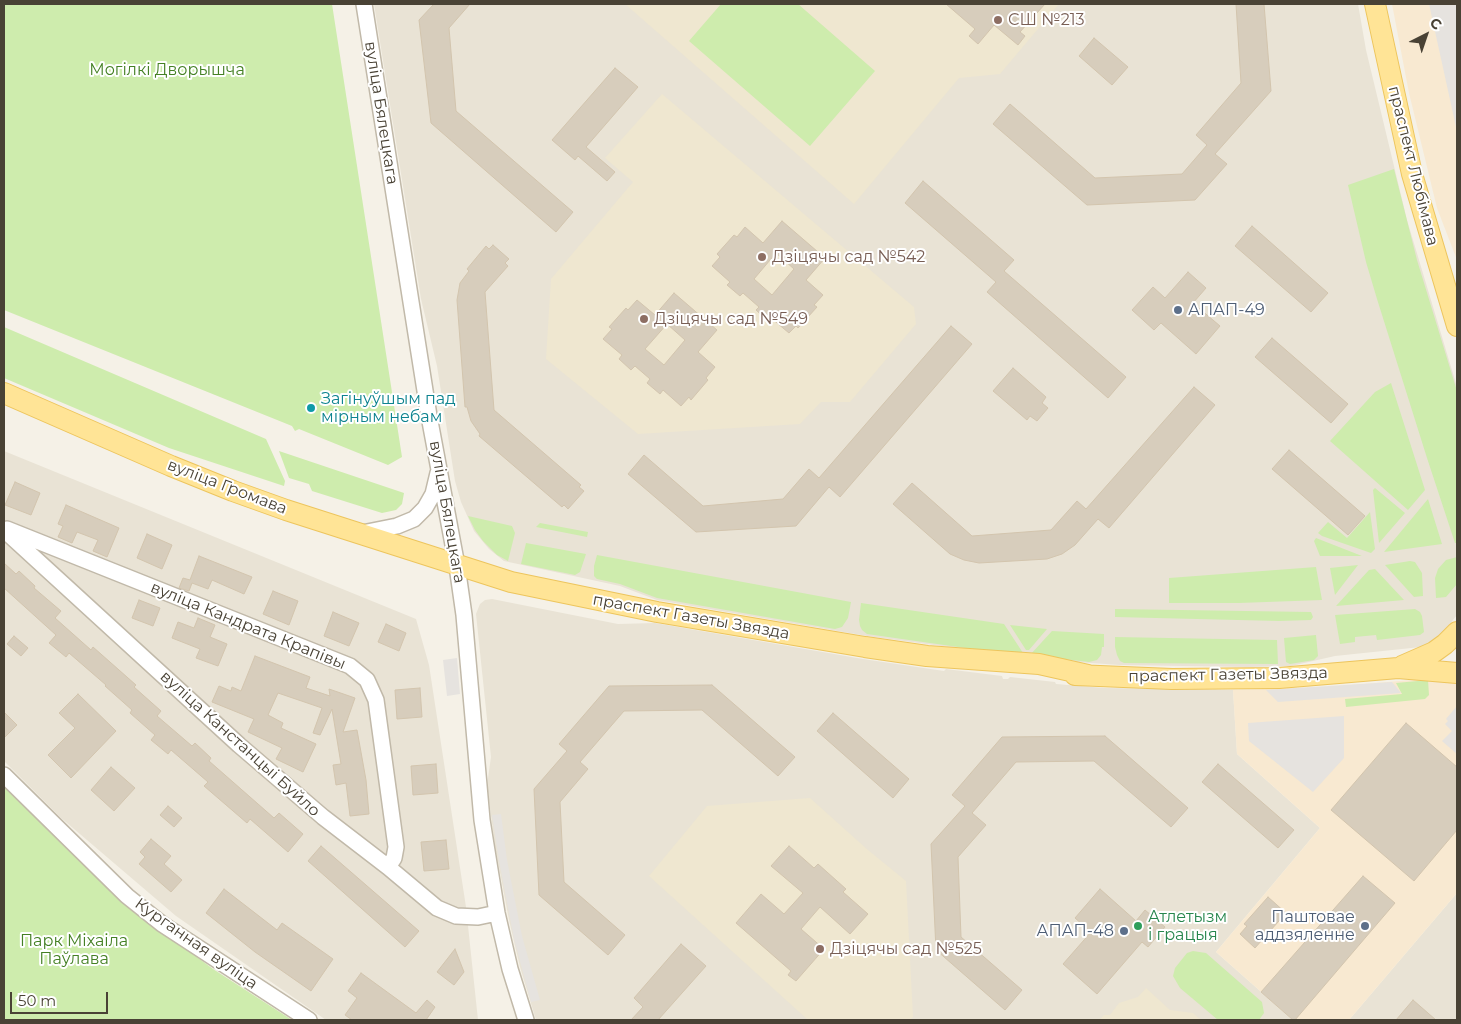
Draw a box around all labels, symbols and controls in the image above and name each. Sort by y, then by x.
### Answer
place label: СШ №213 [1008,10,1085,30]
north arrow [1401,10,1451,60]
marker: СШ №213 [992,14,1004,26]
text: С [1426,14,1446,34]
street label: вуліца Бялецкага [360,40,402,186]
park label: Могілкі Дворышча [89,60,245,80]
street label: праспект Любімава [1384,84,1442,248]
place label: Дзіцячы сад №542 [772,247,925,267]
marker: Дзіцячы сад №542 [756,251,768,263]
place label: АПАП-49 [1188,300,1265,320]
marker: АПАП-49 [1172,304,1184,316]
place label: Дзіцячы сад №549 [654,309,808,329]
marker: Дзіцячы сад №549 [638,313,650,325]
place label: Загінуўшым пад мірным небам [321,389,456,427]
marker: Загінуўшым пад мірным небам [305,402,317,414]
street label: вуліца Бялецкага [425,439,469,585]
street label: вуліца Громава [164,455,290,519]
street label: вуліца Кандрата Крапівы [148,578,348,674]
street label: праспект Газеты Звязда [591,590,791,644]
street label: праспект Газеты Звязда [1128,664,1328,686]
street label: вуліца Канстанцыі Буйло [156,667,324,821]
street label: Курганная вуліца [131,894,261,994]
place label: Атлетызм і грацыя [1148,907,1227,945]
place label: Паштовае аддзяленне [1255,907,1355,945]
marker: Атлетызм і грацыя [1132,920,1144,932]
marker: Паштовае аддзяленне [1359,920,1371,932]
place label: АПАП-48 [1037,921,1114,941]
marker: АПАП-48 [1118,925,1130,937]
park label: Парк Міхаіла Паўлава [20,931,128,969]
place label: Дзіцячы сад №525 [830,939,982,959]
marker: Дзіцячы сад №525 [814,943,826,955]
scale bar [12,982,110,1014]
text: 50 m [18,991,56,1010]

